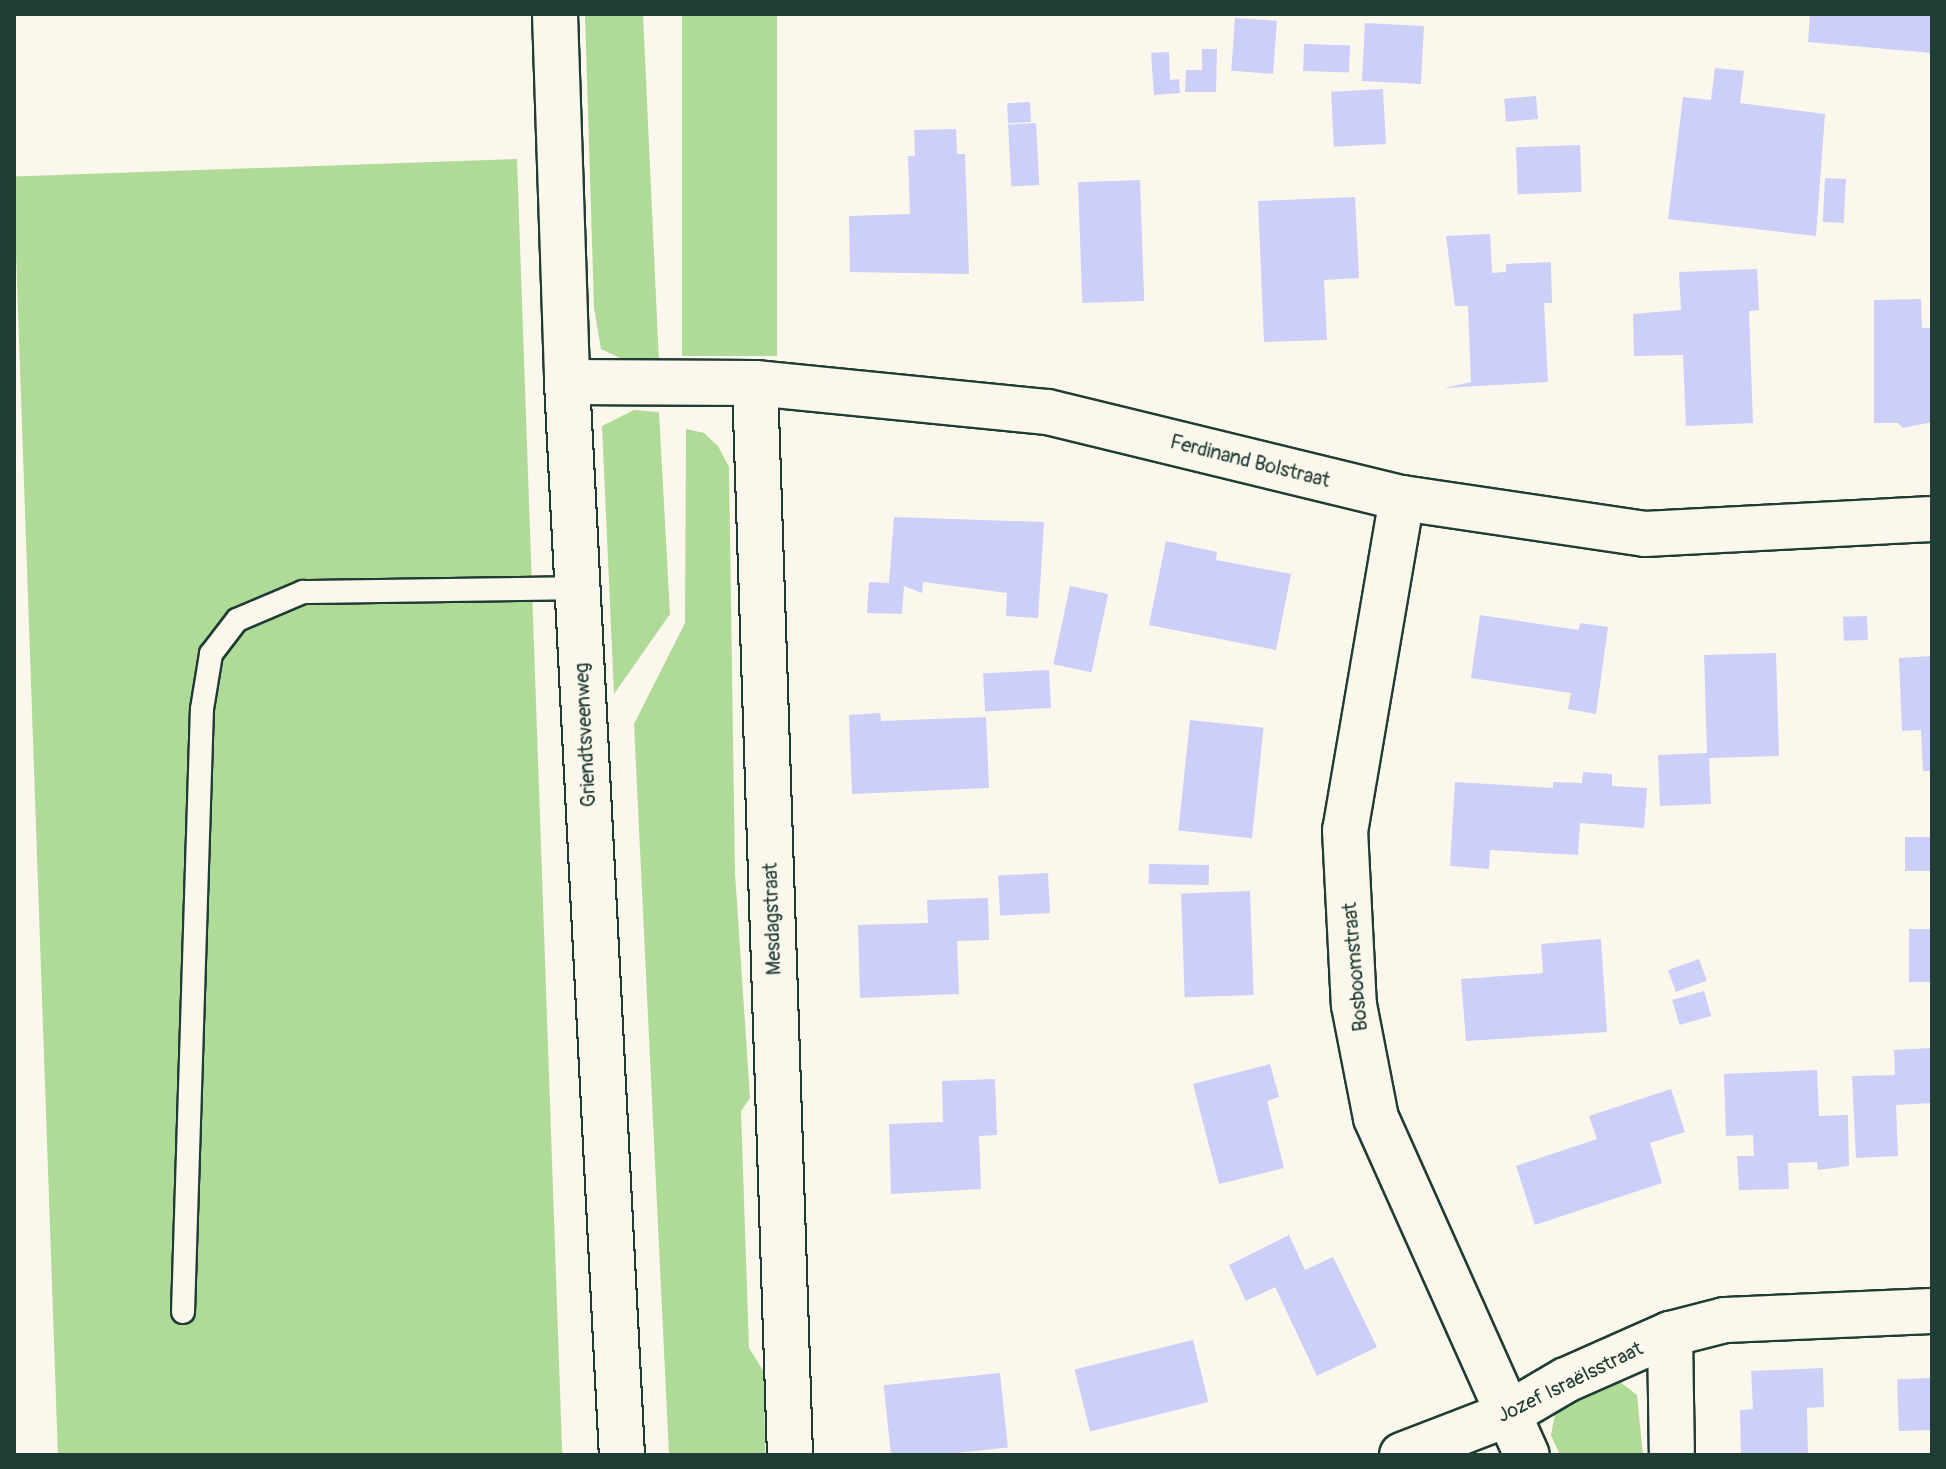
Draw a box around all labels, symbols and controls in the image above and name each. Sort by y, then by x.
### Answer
street label: Ferdinand Bolstraat [1168,430,1332,492]
street label: Griendtsveenweg [569,662,601,808]
street label: Mesdagstraat [758,862,786,976]
street label: Bosboomstraat [1337,902,1373,1032]
street label: Jozef Israëlsstraat [1493,1336,1647,1428]

